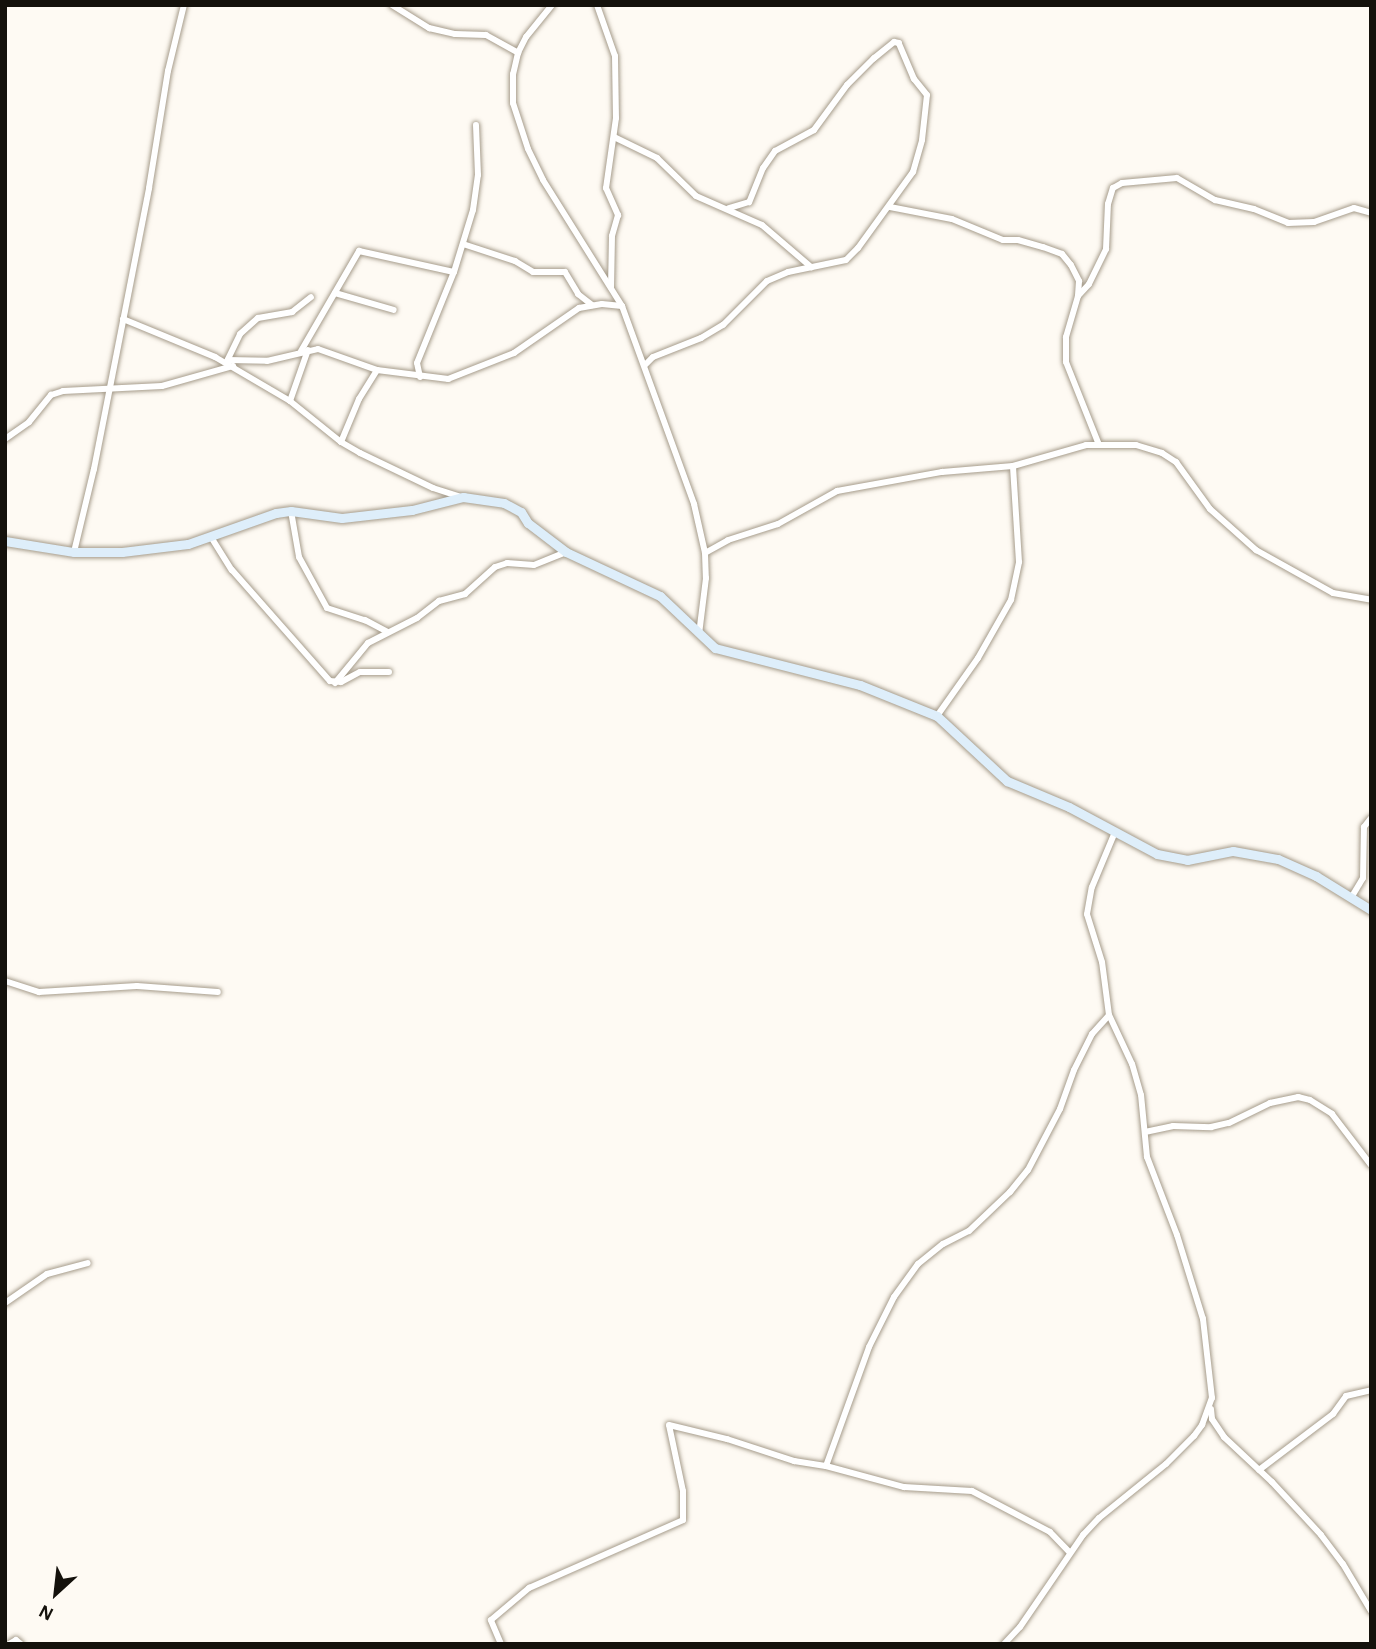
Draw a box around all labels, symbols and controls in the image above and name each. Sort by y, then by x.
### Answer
north arrow [21,1558,91,1628]
text: N [36,1601,56,1624]

